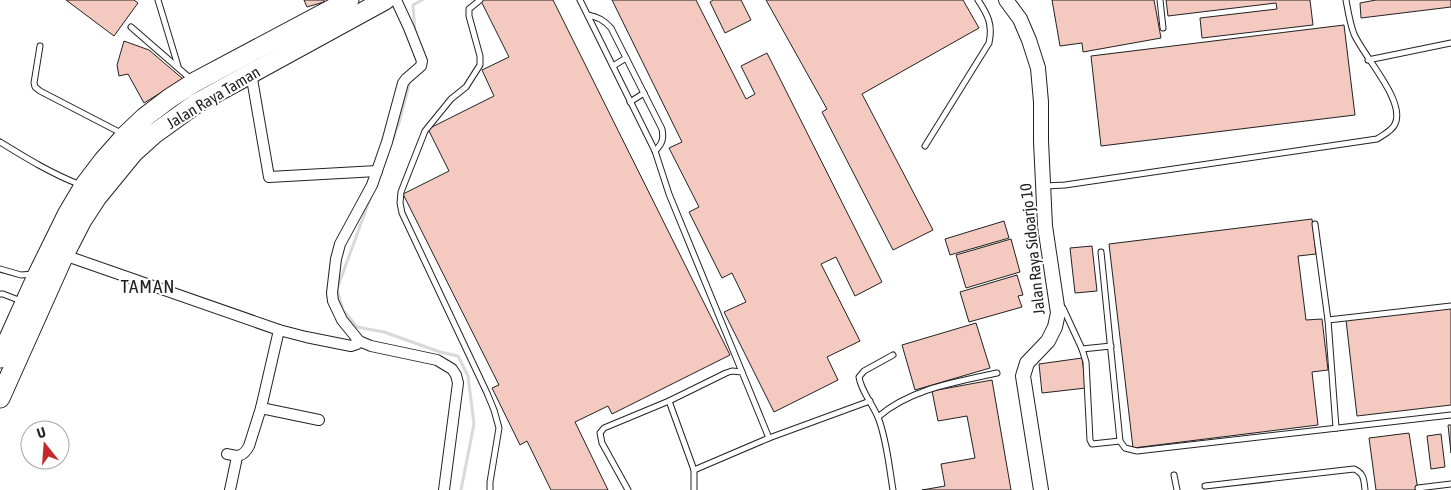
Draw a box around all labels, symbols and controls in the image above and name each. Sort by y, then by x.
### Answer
street label: Jalan Raya Taman [163,62,263,133]
street label: Jalan Raya Sidoarjo 10 [1016,182,1049,315]
district label: TAMAN [120,275,176,297]
north arrow [20,420,70,470]
text: U [35,424,47,441]

